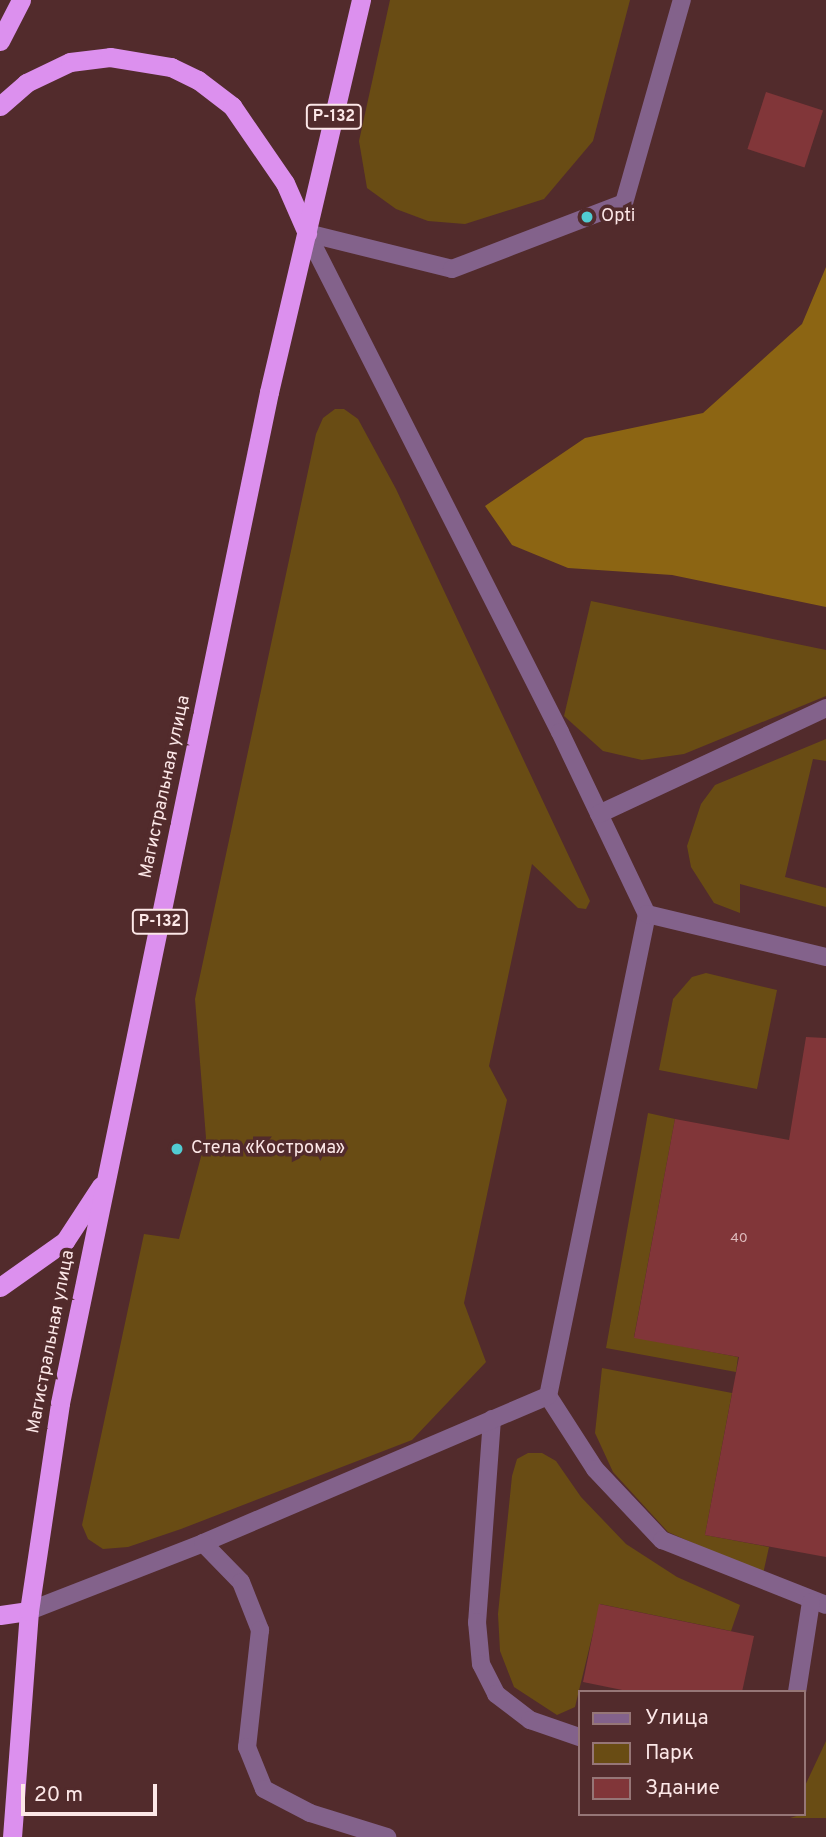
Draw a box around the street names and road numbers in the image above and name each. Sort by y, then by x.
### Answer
road number: Р-132 [304,105,364,130]
street label: Магистральная улица [136,694,196,880]
road number: Р-132 [130,910,190,934]
street label: Магистральная улица [24,1248,80,1436]

